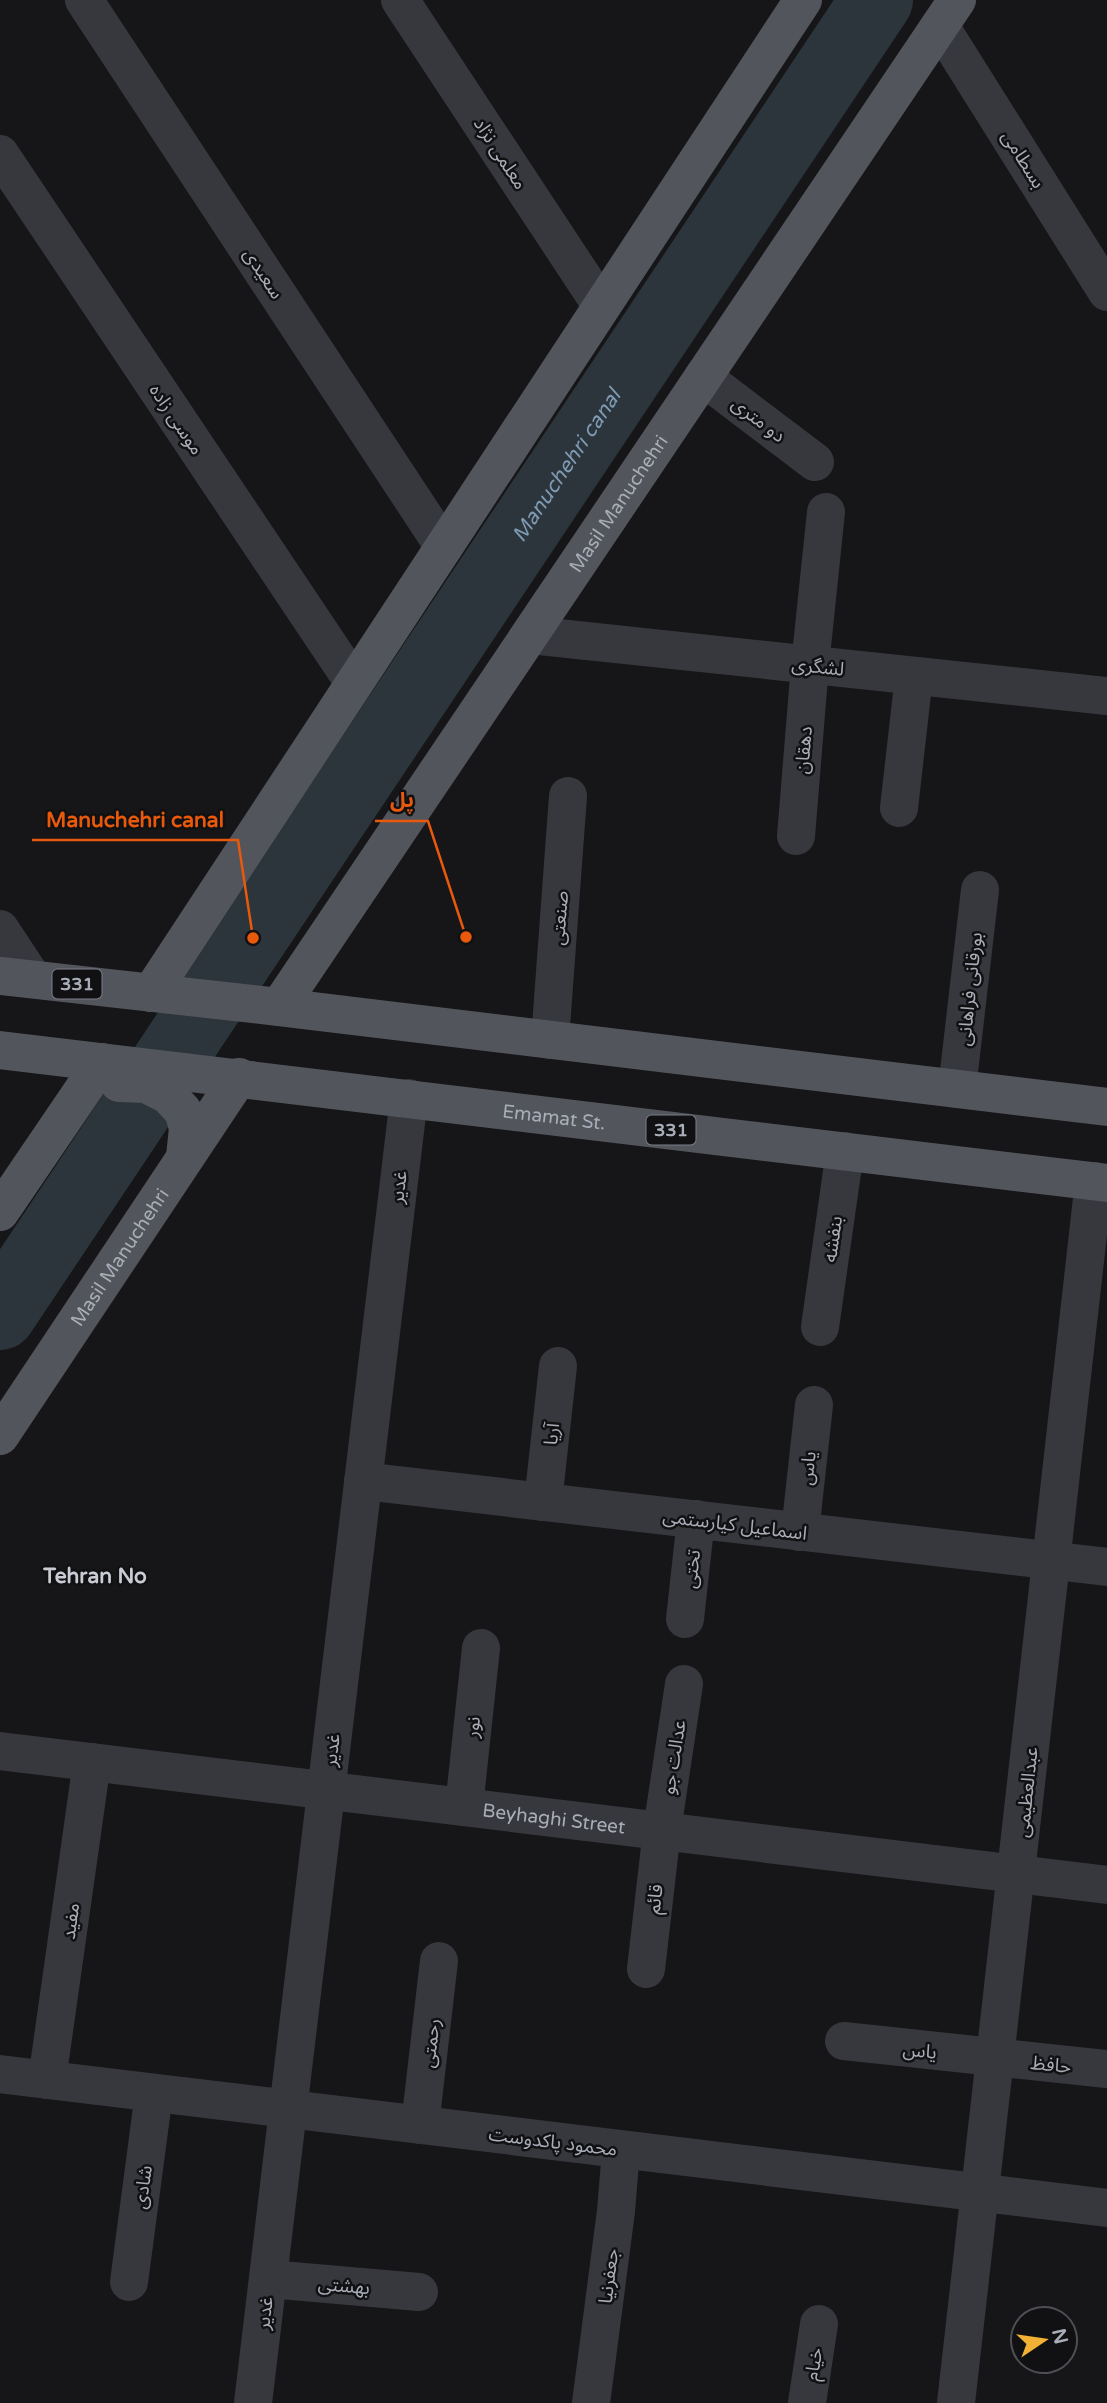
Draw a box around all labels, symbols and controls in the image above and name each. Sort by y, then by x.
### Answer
street label: معلمی نژاد [469,113,532,194]
street label: بسطامی [997,126,1050,193]
street label: سعیدی [239,244,288,303]
street label: موسی زاده [145,380,208,459]
water label: Manuchehri canal [507,383,628,547]
street label: دو متری [727,392,790,447]
street label: Masil Manuchehri [565,431,673,577]
street label: لشگری [791,653,845,681]
street label: دهقان [791,725,817,775]
callout: پل [375,779,428,821]
text: پل [390,788,414,814]
callout: Manuchehri canal [32,798,238,840]
text: Manuchehri canal [46,808,224,833]
street label: صنعتی [547,890,573,946]
street label: بورقانی فراهانی [953,931,987,1047]
road number: 331 [52,970,102,999]
street label: Emamat St. [501,1100,607,1135]
road number: 331 [646,1115,696,1144]
street label: غدیر [386,1169,412,1206]
street label: Masil Manuchehri [66,1185,174,1331]
street label: بنفشه [819,1215,847,1264]
street label: آریا [540,1421,564,1446]
street label: یاس [795,1450,821,1486]
street label: اسماعیل کیارستمی [661,1505,808,1545]
street label: تختی [679,1549,705,1590]
district label: Tehran No [42,1564,147,1589]
street label: نور [461,1715,485,1740]
street label: عدالت جو [657,1718,691,1796]
street label: غدیر [319,1732,345,1769]
street label: عبدالعظیمی [1011,1746,1043,1839]
street label: Beyhaghi Street [481,1799,627,1839]
street label: قائم [642,1883,671,1916]
street label: مفید [58,1901,84,1941]
street label: رحمتی [417,2017,445,2069]
street label: یاس [902,2038,938,2064]
street label: حافظ [1029,2052,1072,2078]
street label: محمود پاکدوست [487,2123,618,2162]
street label: شادی [129,2164,157,2210]
street label: جعفرنیا [595,2247,623,2305]
street label: بهشتی [317,2273,371,2299]
street label: غدیر [252,2295,278,2332]
north arrow [1009,2305,1079,2375]
text: N [1047,2326,1072,2346]
street label: خیام [801,2346,830,2383]

